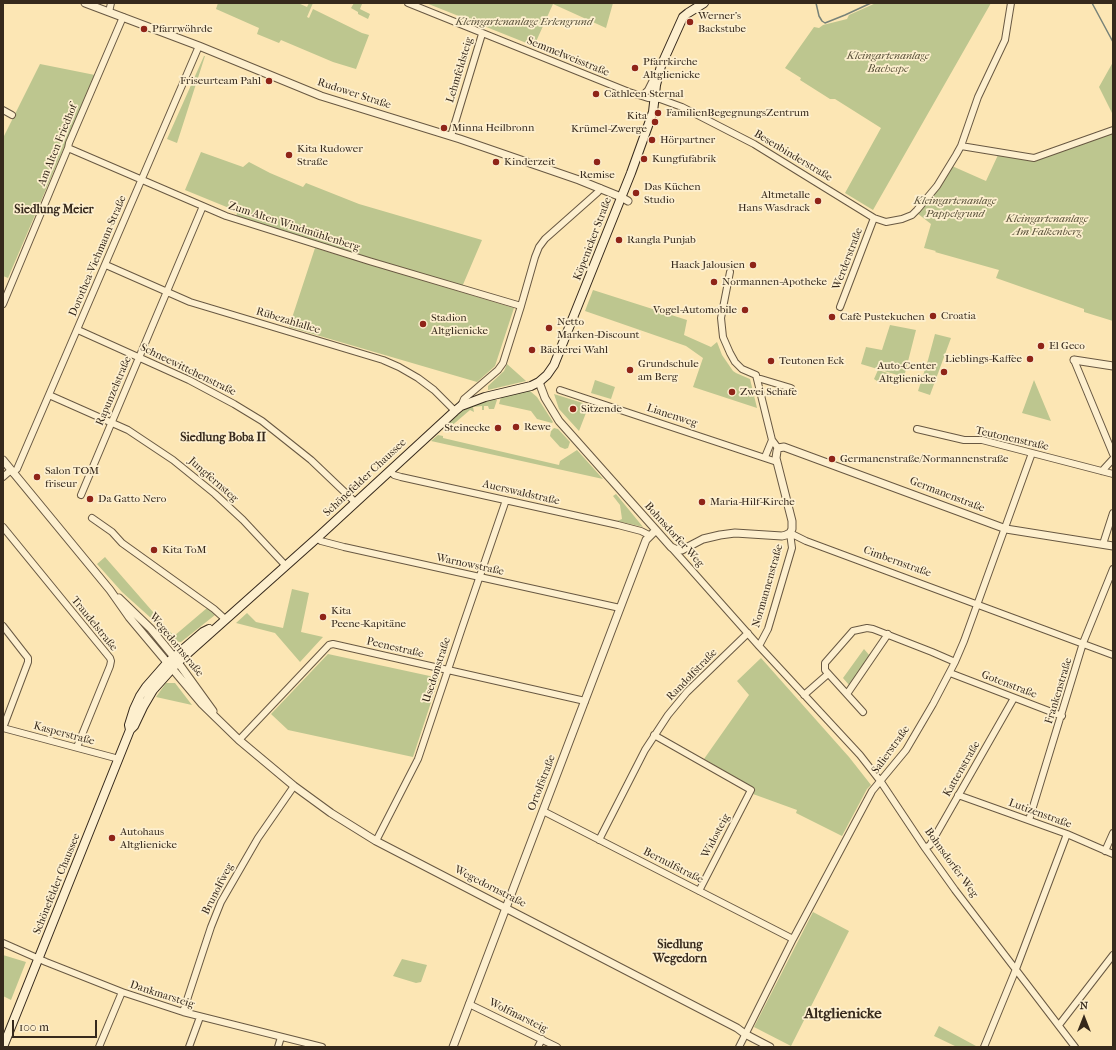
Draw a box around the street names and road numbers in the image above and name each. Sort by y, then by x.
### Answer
street label: Semmelweisstraße [525,34,611,80]
street label: Lehmfeldsteig [444,36,476,104]
street label: Rudower Straße [316,76,392,112]
street label: Am Alten Friedhof [36,102,80,188]
street label: Besenbinderstraße [751,127,835,185]
street label: Dorothea-Viehmann-Straße [67,194,129,318]
street label: Köpenicker Straße [571,196,615,282]
street label: Zum Alten Windmühlenberg [227,199,361,255]
street label: Werderstraße [830,226,866,292]
street label: Rübezahlallee [254,305,322,337]
street label: Schneewittchenstraße [138,341,238,399]
street label: Rapunzelstraße [93,354,135,428]
street label: Lianenweg [645,402,699,430]
street label: Teutonenstraße [974,424,1050,454]
street label: Schönefelder Chaussee [321,436,409,520]
street label: Jungfernsteg [185,455,241,505]
street label: Germanenstraße [908,475,986,515]
street label: Auerswaldstraße [481,478,561,508]
street label: Bohnsdorfer Weg [641,500,707,570]
street label: Normannenstraße [750,543,786,629]
street label: Cimbernstraße [861,544,933,580]
street label: Warnowstraße [435,551,505,579]
street label: Traudelstraße [68,594,120,654]
street label: Wegedornstraße [146,610,206,680]
street label: Peenestraße [365,635,425,661]
street label: Usedomstraße [420,636,454,704]
street label: Randolfstraße [664,646,720,704]
street label: Frankenstraße [1043,656,1075,726]
street label: Gotenstraße [979,668,1039,702]
street label: Kasperstraße [32,720,96,748]
street label: Salierstraße [869,723,913,777]
street label: Kattenstraße [941,739,983,799]
street label: Ortolfstraße [525,753,559,813]
street label: Lutizenstraße [1007,797,1073,831]
street label: Widosteig [699,812,733,860]
street label: Bohnsdorfer Weg [921,826,981,900]
street label: Schönefelder Chaussee [31,831,83,937]
street label: Bernulfstraße [641,845,705,887]
street label: Brunolfweg [199,861,237,917]
street label: Wegedornstraße [452,863,528,911]
street label: Dankmarsteig [128,978,196,1012]
street label: Wolfmarsteig [487,996,549,1036]

